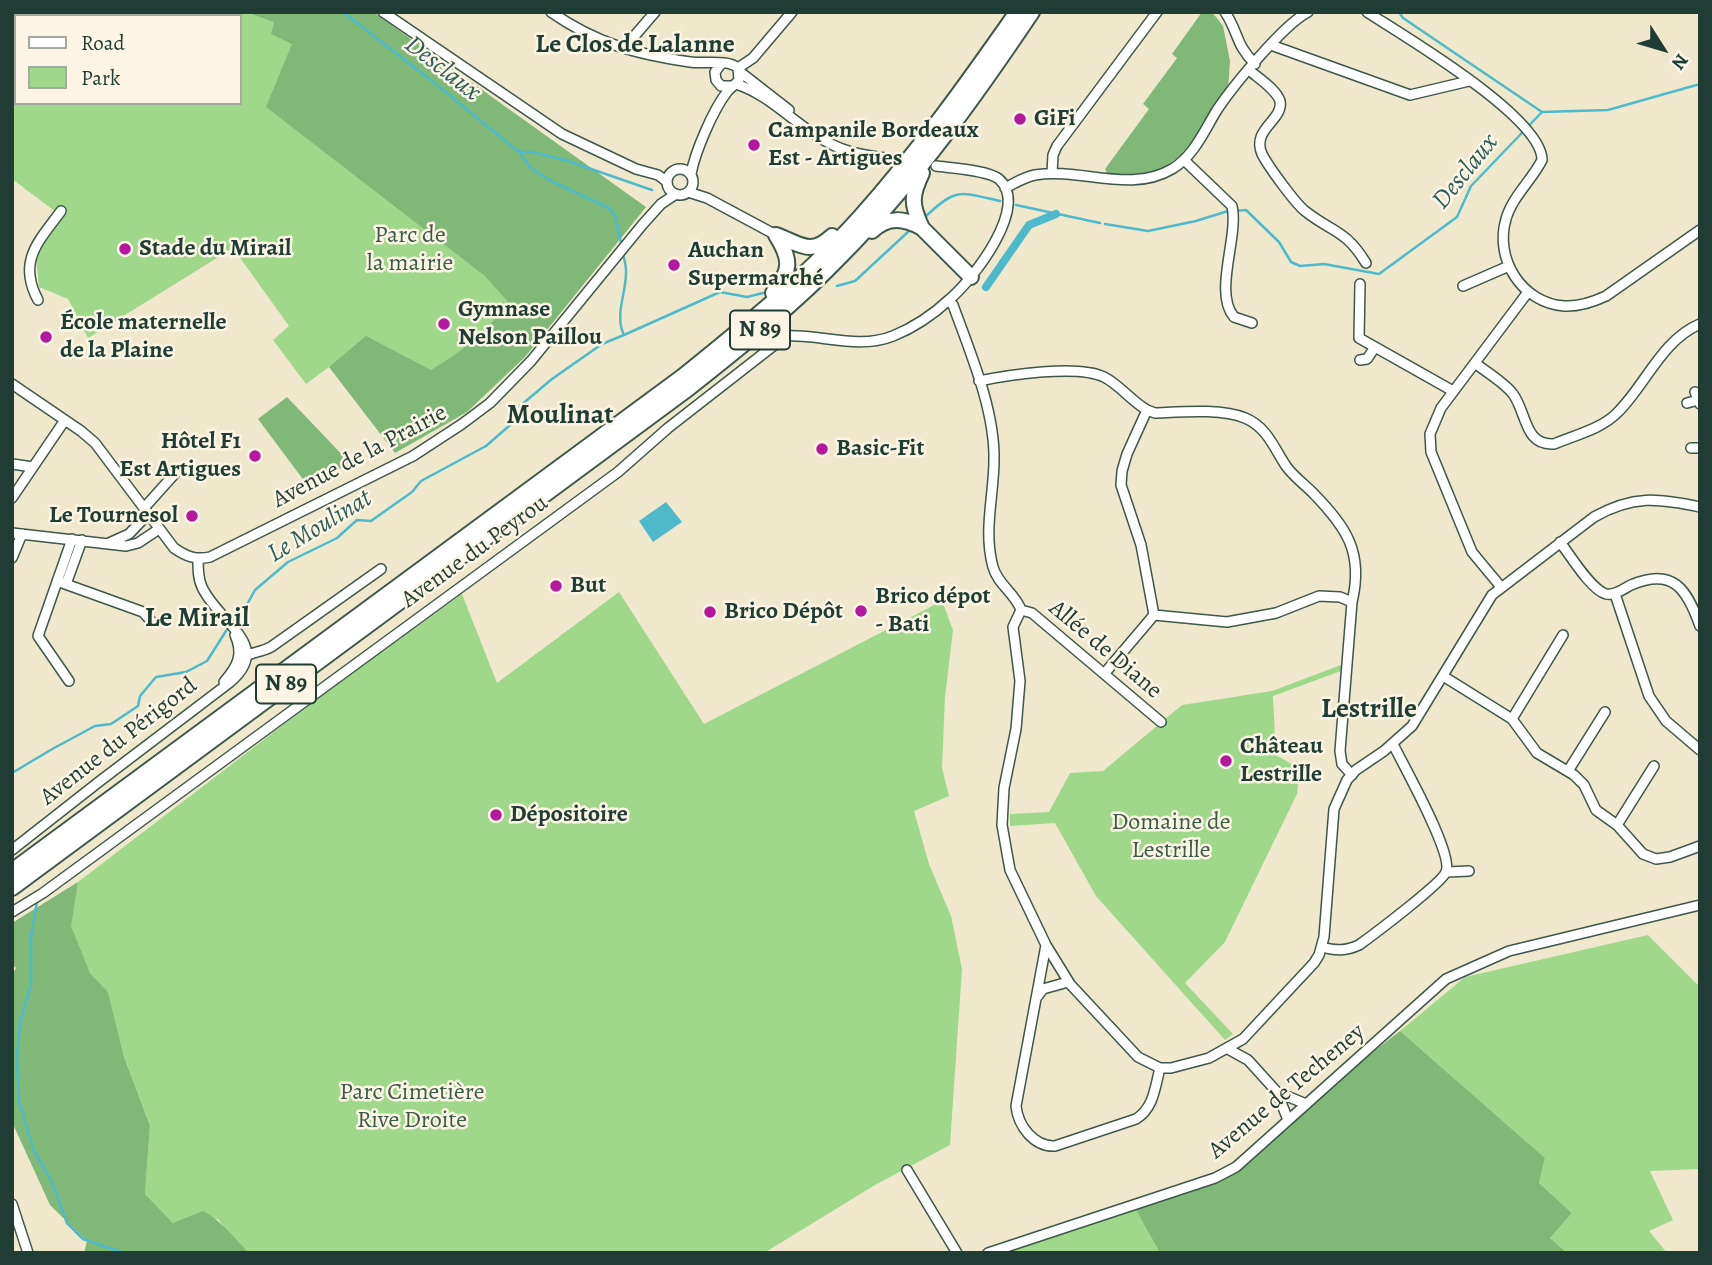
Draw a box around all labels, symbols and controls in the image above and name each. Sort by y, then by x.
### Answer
legend [14,14,242,105]
north arrow [1628,14,1698,84]
text: Road [81,29,125,57]
water label: Desclaux [398,30,486,108]
district label: Le Clos de Lalanne [535,30,735,62]
text: N [1665,48,1694,75]
text: Park [81,64,120,92]
place label: GiFi [1034,105,1075,133]
marker: GiFi [1012,111,1028,127]
place label: Campanile Bordeaux Est - Artigues [768,117,979,173]
water label: Desclaux [1426,128,1506,216]
marker: Campanile Bordeaux Est - Artigues [746,137,762,153]
park label: Parc de la mairie [367,222,453,278]
place label: Stade du Mirail [139,235,291,263]
place label: Auchan Supermarché [688,237,824,293]
marker: Stade du Mirail [117,241,133,257]
marker: Auchan Supermarché [666,257,682,273]
place label: Gymnase Nelson Paillou [458,296,602,352]
place label: École maternelle de la Plaine [60,309,227,365]
road number: N 89 [730,310,790,350]
marker: Gymnase Nelson Paillou [436,316,452,332]
marker: École maternelle de la Plaine [38,329,54,345]
street label: Avenue de la Prairie [268,399,452,515]
district label: Moulinat [507,399,613,433]
place label: Hôtel F1 Est Artigues [119,428,241,484]
place label: Basic-Fit [836,435,924,463]
marker: Basic-Fit [814,441,830,457]
marker: Hôtel F1 Est Artigues [247,448,263,464]
water label: Le Moulinat [262,484,378,570]
street label: Avenue du Peyrou [396,489,554,615]
place label: Le Tournesol [49,502,178,530]
marker: Le Tournesol [184,508,200,524]
place label: But [570,572,606,600]
marker: But [548,578,564,594]
place label: Brico dépot - Bati [875,583,991,639]
street label: Allée de Diane [1043,594,1167,706]
place label: Brico Dépôt [724,598,843,626]
district label: Le Mirail [145,602,249,636]
marker: Brico dépot - Bati [853,603,869,619]
marker: Brico Dépôt [702,604,718,620]
road number: N 89 [256,664,316,704]
street label: Avenue du Périgord [35,672,203,812]
district label: Lestrille [1321,693,1417,727]
place label: Château Lestrille [1240,733,1323,789]
marker: Château Lestrille [1218,753,1234,769]
place label: Dépositoire [510,801,628,829]
marker: Dépositoire [488,807,504,823]
park label: Domaine de Lestrille [1111,809,1231,865]
street label: Avenue de Techeney [1203,1018,1371,1166]
park label: Parc Cimetière Rive Droite [340,1079,484,1135]

